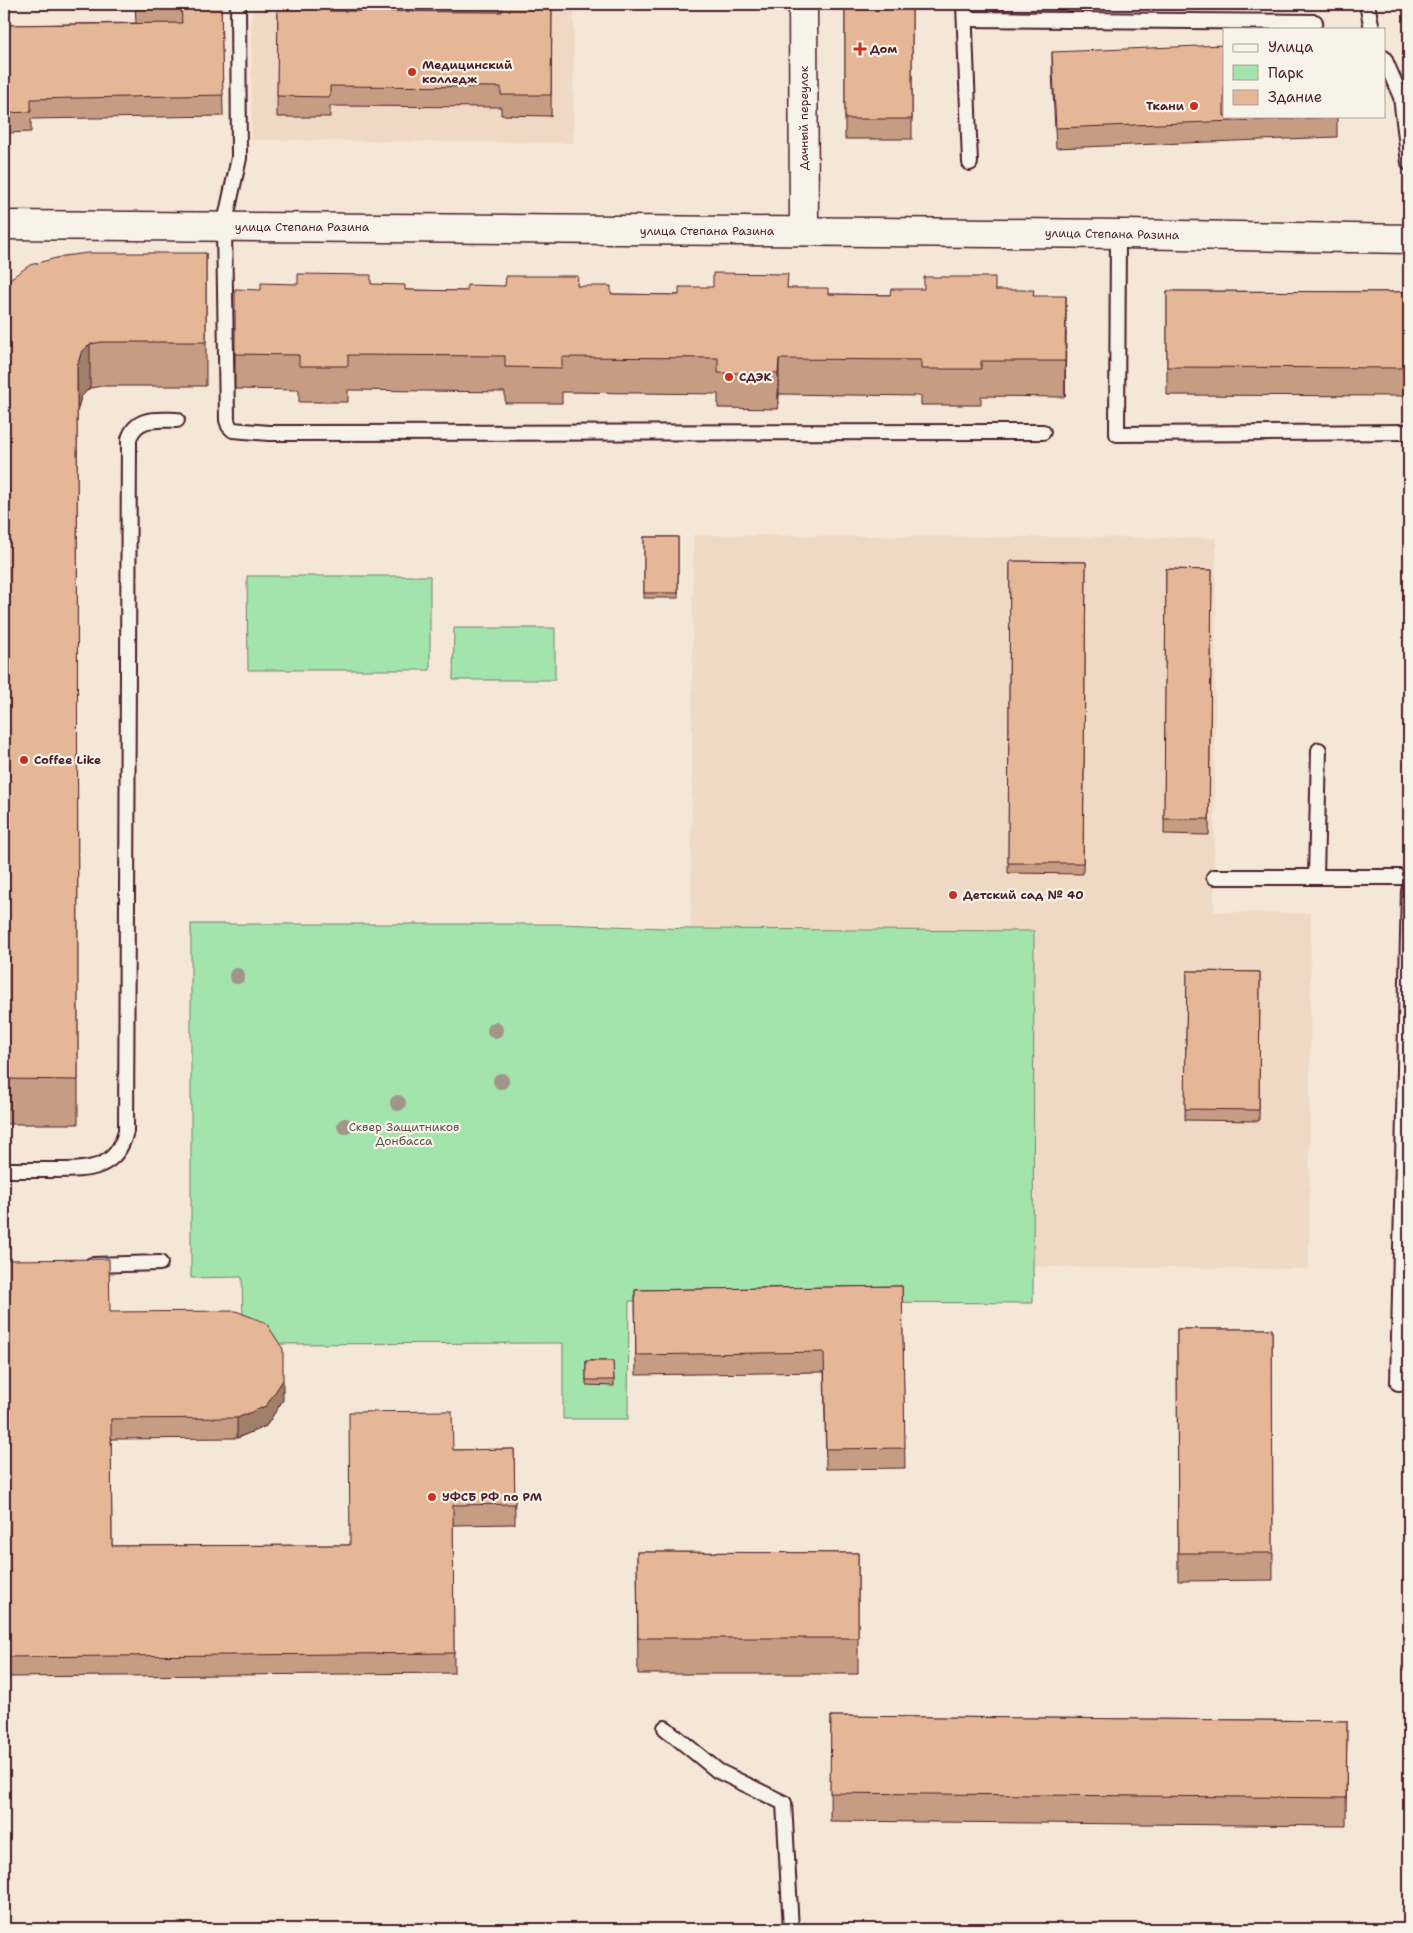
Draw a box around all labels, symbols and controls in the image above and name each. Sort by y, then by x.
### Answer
legend [1223,28,1386,118]
text: Улица [1268,37,1314,57]
place label: Дом [870,41,897,57]
marker: Дом [854,43,866,55]
place label: Медицинский колледж [422,57,513,87]
text: Парк [1268,63,1304,83]
street label: Дачный переулок [796,65,812,170]
marker: Медицинский колледж [406,66,418,78]
text: Здание [1268,87,1322,107]
place label: Ткани [1146,98,1185,114]
marker: Ткани [1188,100,1200,112]
street label: улица Степана Разина [235,219,370,235]
street label: улица Степана Разина [640,223,775,239]
street label: улица Степана Разина [1045,225,1180,243]
place label: СДЭК [739,369,773,385]
marker: СДЭК [723,371,735,383]
place label: Coffee Like [34,752,101,768]
marker: Coffee Like [18,754,30,766]
place label: Детский сад № 40 [963,887,1084,903]
marker: Детский сад № 40 [947,889,959,901]
park label: Сквер Защитников Донбасса [349,1119,459,1149]
place label: УФСБ РФ по РМ [442,1489,542,1505]
marker: УФСБ РФ по РМ [426,1491,438,1503]

